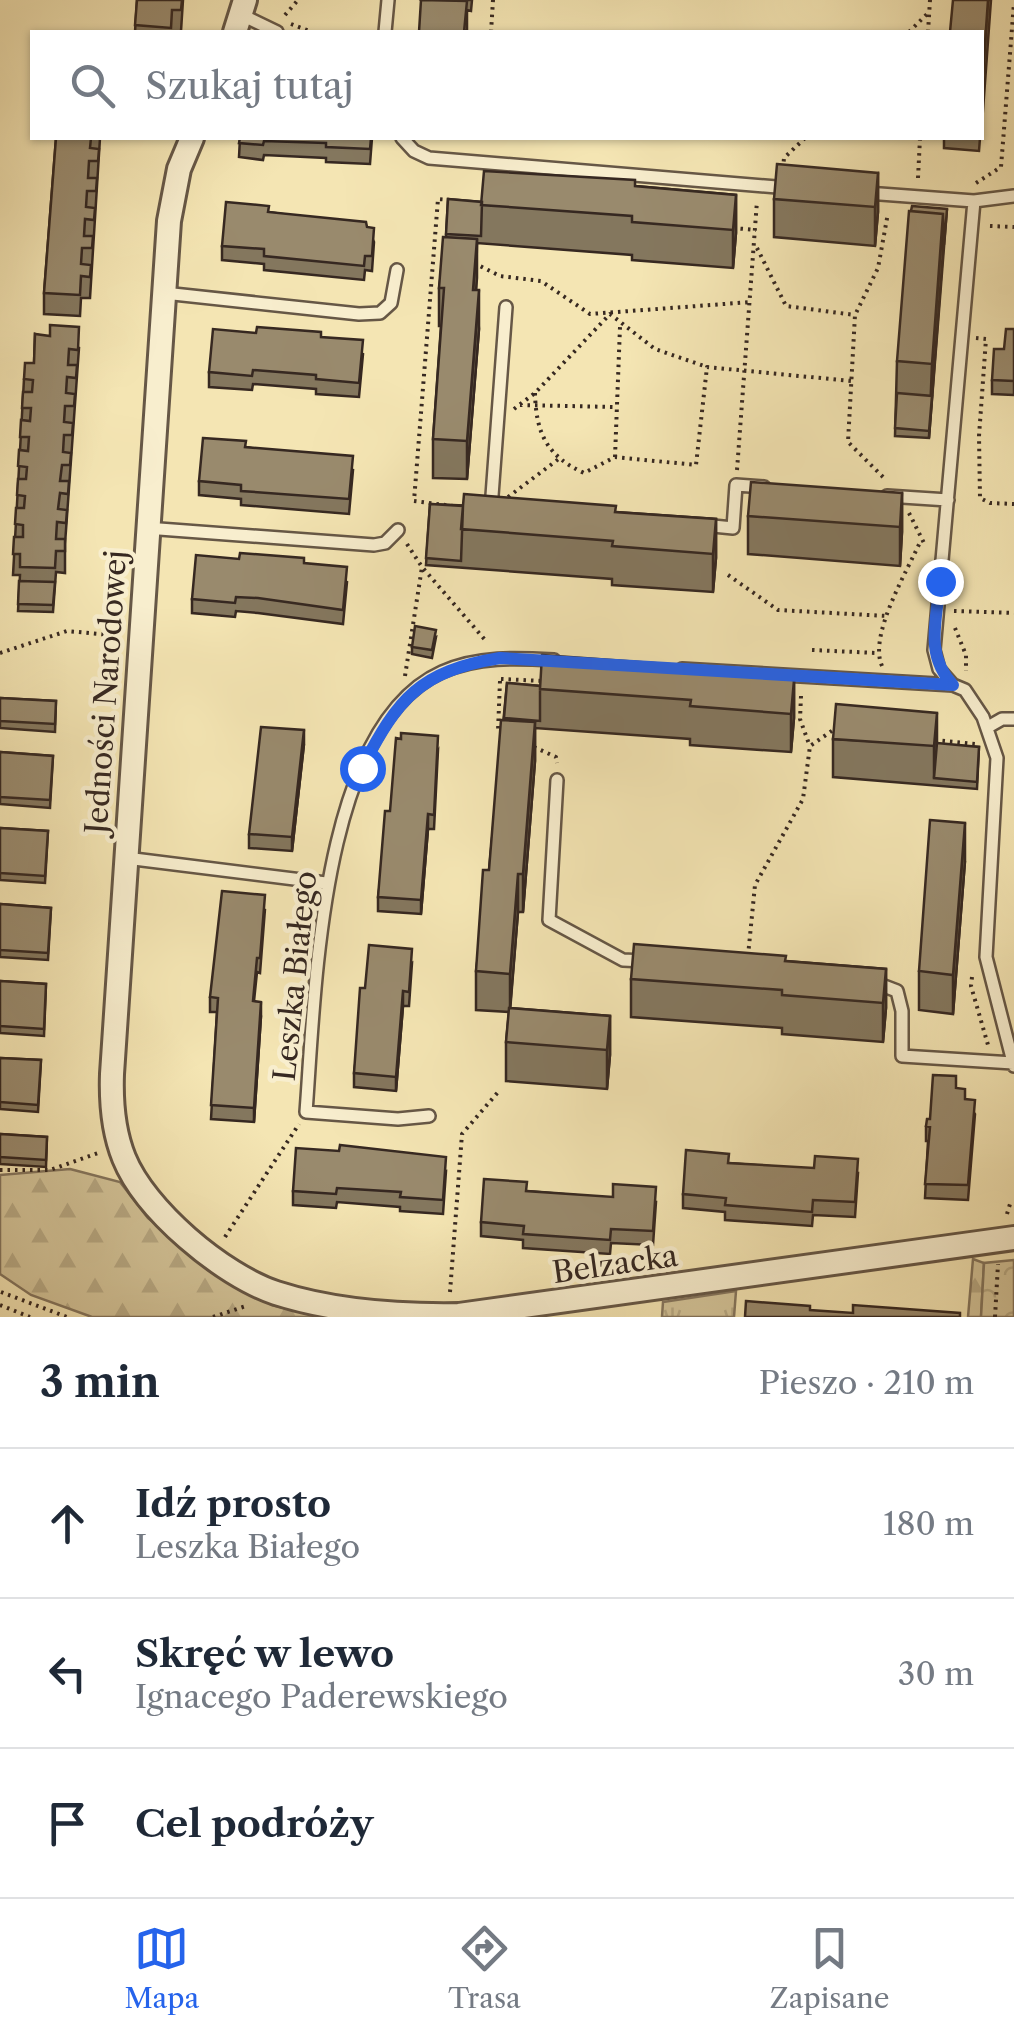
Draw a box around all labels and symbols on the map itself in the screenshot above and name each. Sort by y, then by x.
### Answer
street label: Jedności Narodowej [77,549,134,839]
route end [918,559,964,605]
route start [340,746,386,792]
street label: Leszka Białego [266,869,324,1083]
street label: Belzacka [550,1237,680,1291]

